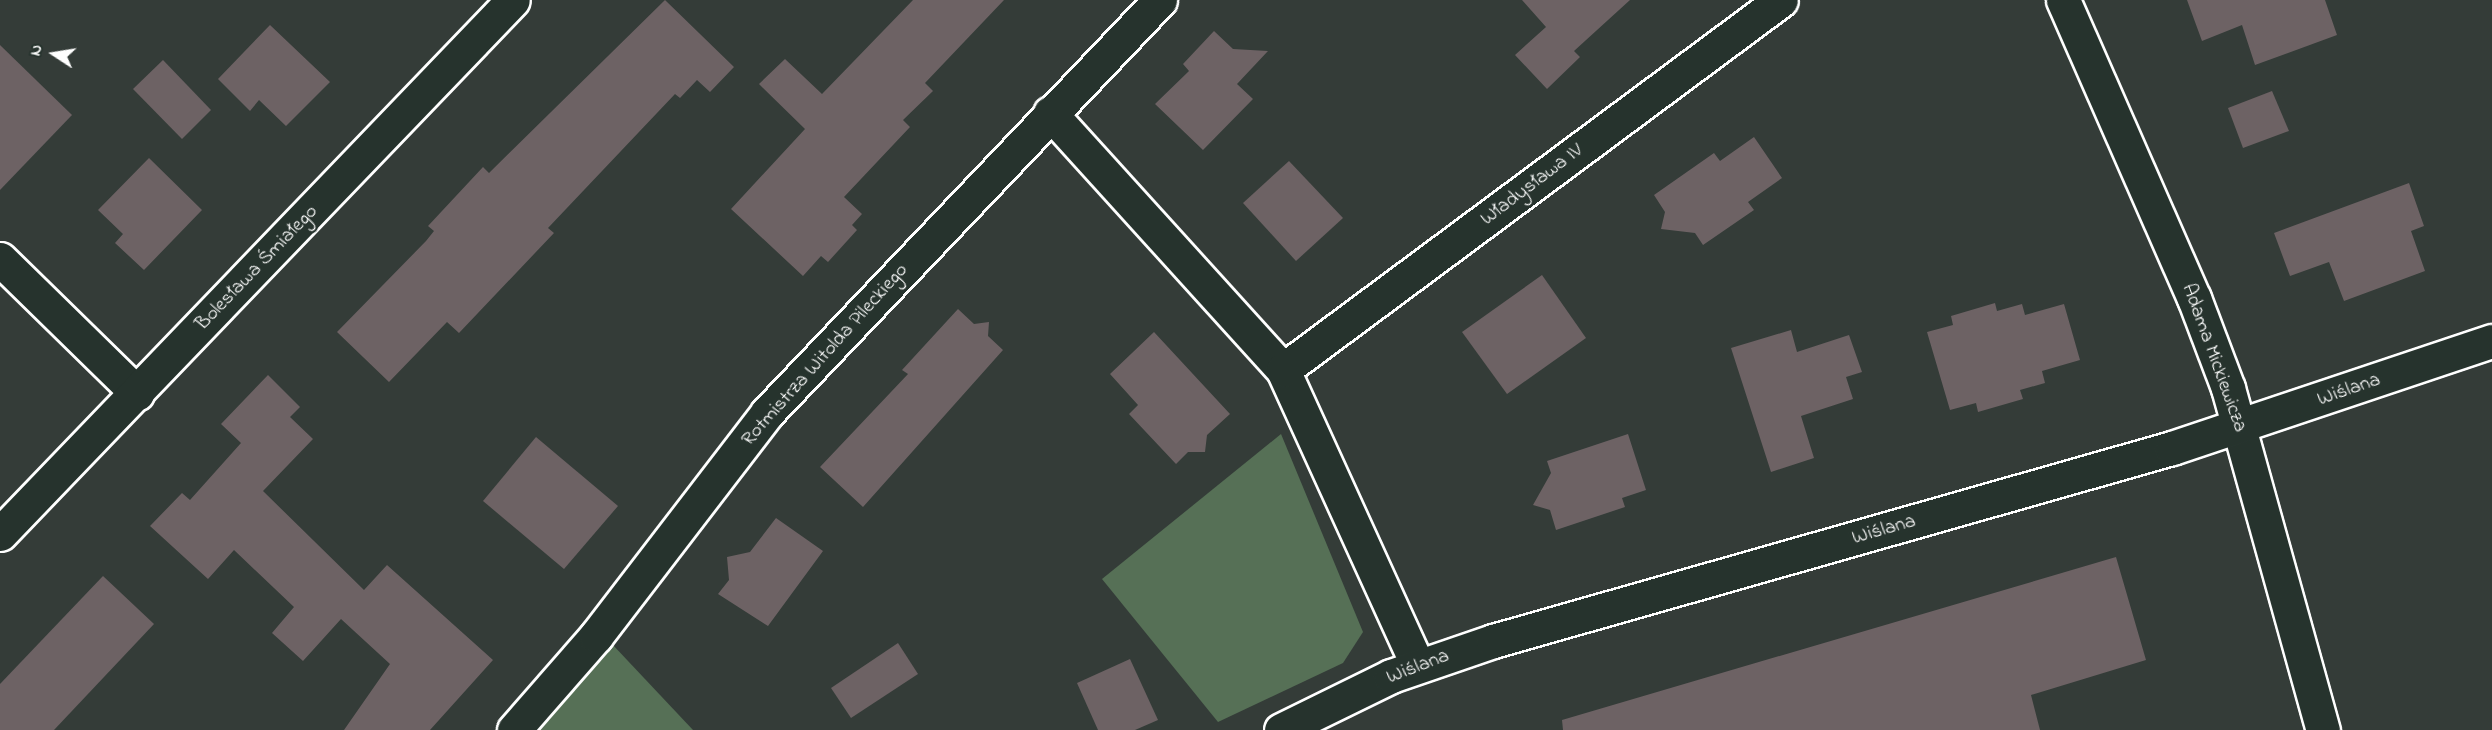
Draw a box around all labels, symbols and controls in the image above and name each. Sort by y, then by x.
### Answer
north arrow [24,24,84,84]
text: N [24,42,49,58]
street label: Władysława IV [1476,139,1588,231]
street label: Bolesława Śmiałego [191,200,323,336]
street label: Rotmistrza Witolda Pileckiego [737,259,913,451]
street label: Adama Mickiewicza [2176,280,2252,436]
street label: Wiślana [2314,368,2384,412]
street label: Wiślana [1849,509,1919,551]
street label: Wiślana [1383,644,1453,690]

